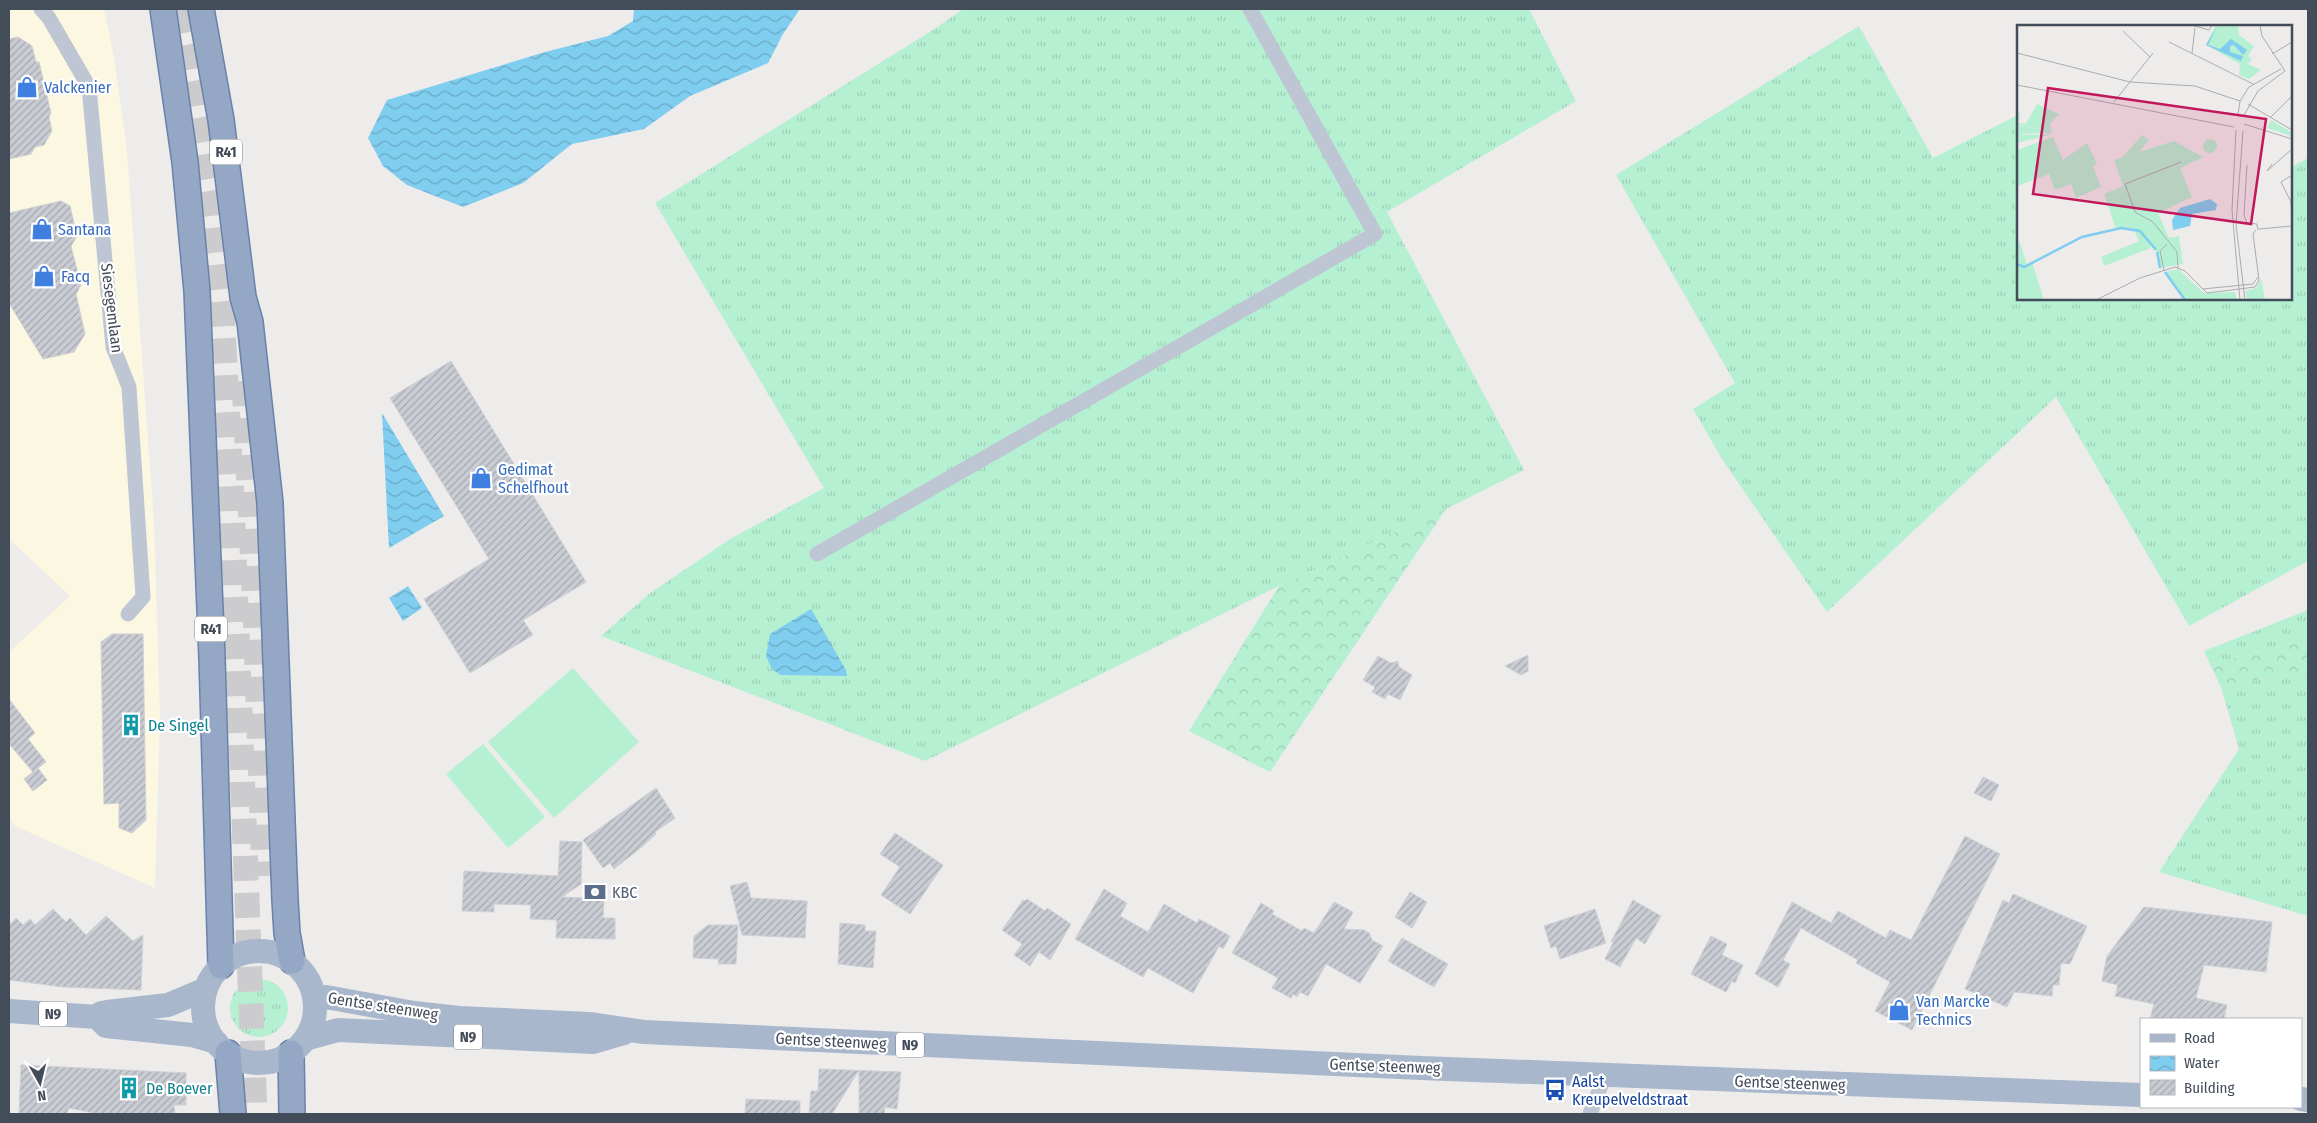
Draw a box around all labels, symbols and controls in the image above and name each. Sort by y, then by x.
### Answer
inset map [2017,25,2292,300]
shop icon: Valckenier [14,74,40,100]
place label: Valckenier [44,78,112,97]
road number: R41 [210,140,242,164]
shop icon: Santana [29,216,55,242]
place label: Santana [58,220,112,239]
street label: Siesegemlaan [97,262,127,354]
shop icon: Facq [31,263,57,289]
place label: Facq [61,267,90,286]
place label: Gedimat Schelfhout [498,460,569,497]
shop icon: Gedimat Schelfhout [468,465,494,491]
road number: R41 [195,616,227,642]
building icon: De Singel [118,712,144,738]
place label: De Singel [148,716,209,735]
bank icon: KBC [582,879,608,905]
place label: KBC [612,883,637,902]
street label: Gentse steenweg [327,988,440,1024]
place label: Van Marcke Technics [1916,992,1990,1029]
shop icon: Van Marcke Technics [1886,997,1912,1023]
road number: N9 [39,1002,67,1026]
legend [2140,1018,2302,1108]
road number: N9 [454,1024,482,1050]
street label: Gentse steenweg [775,1029,887,1053]
text: Road [2184,1029,2215,1047]
road number: N9 [896,1032,924,1058]
text: Water [2184,1054,2220,1072]
street label: Gentse steenweg [1329,1055,1441,1077]
north arrow [15,1058,65,1108]
place label: Aalst Kreupelveldstraat [1572,1072,1689,1109]
street label: Gentse steenweg [1734,1072,1846,1094]
building icon: De Boever [116,1075,142,1101]
bus stop icon: Aalst Kreupelveldstraat [1542,1077,1568,1103]
place label: De Boever [146,1079,213,1098]
text: Building [2184,1079,2235,1097]
text: N [36,1086,47,1104]

